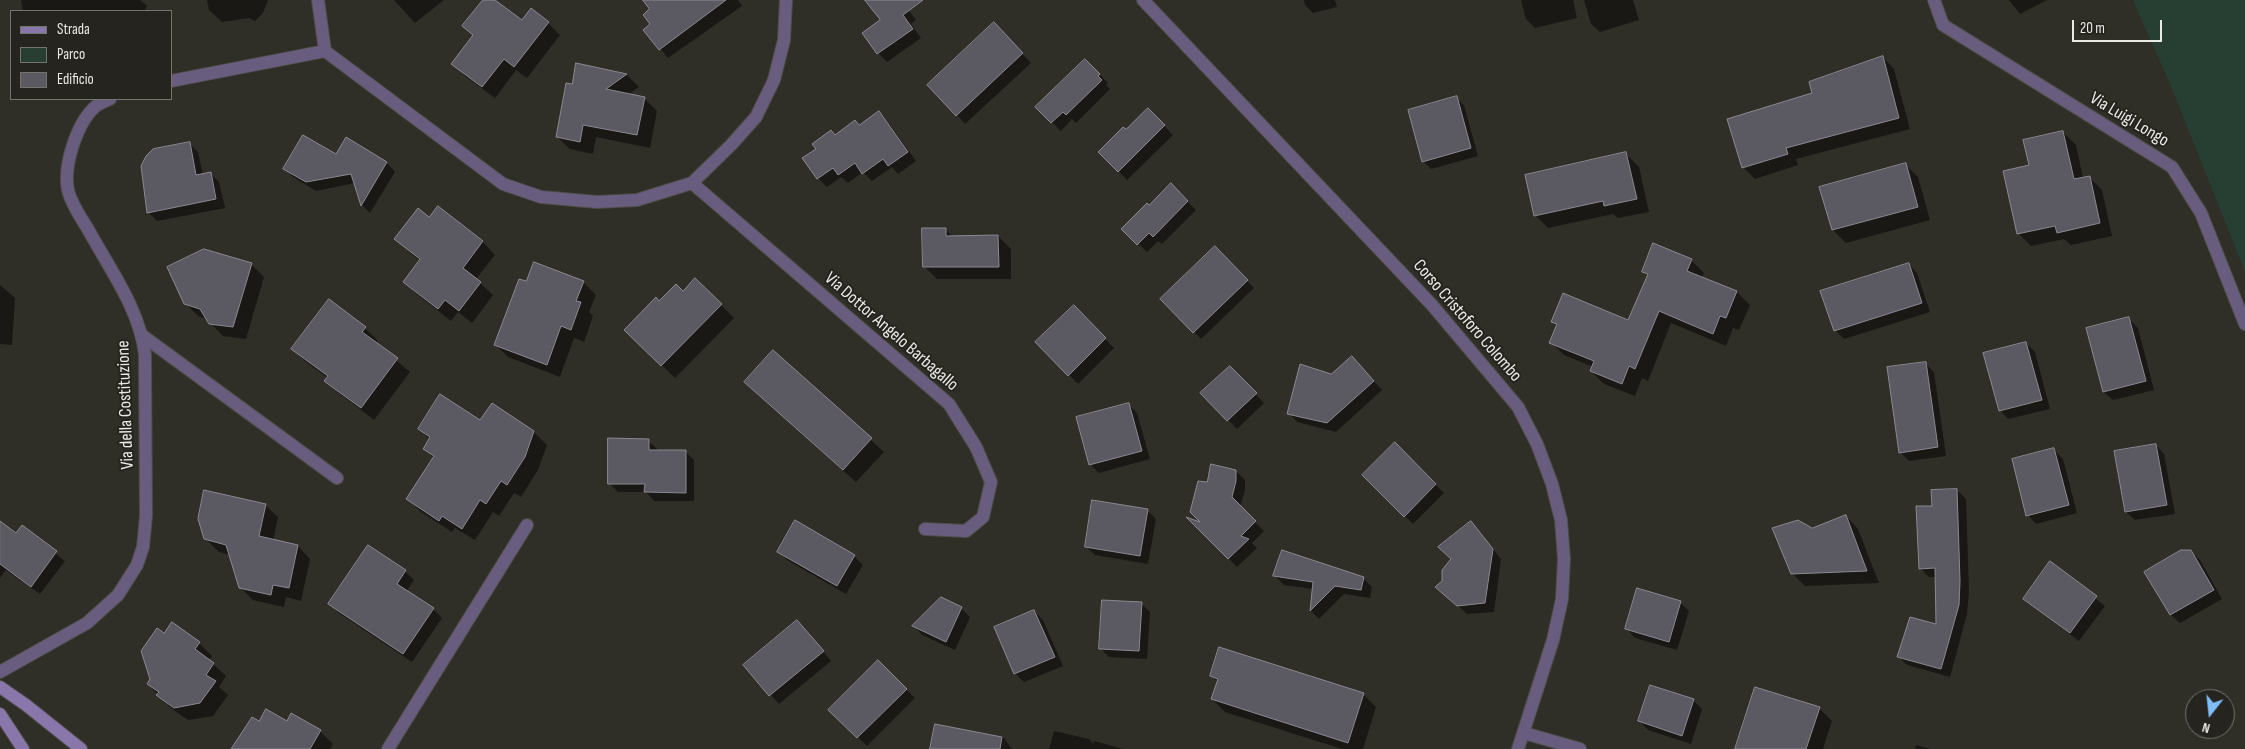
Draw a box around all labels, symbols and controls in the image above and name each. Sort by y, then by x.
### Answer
legend [10,10,172,100]
scale bar [2075,10,2165,42]
text: 20 m [2080,19,2105,38]
text: Strada [57,20,90,39]
text: Parco [57,45,85,64]
text: Edificio [57,70,94,89]
street label: Via Luigi Longo [2086,88,2172,152]
street label: Corso Cristoforo Colombo [1408,255,1526,387]
street label: Via Dottor Angelo Barbagallo [820,268,962,396]
street label: Via della Costituzione [113,340,139,470]
north arrow [2185,689,2235,739]
text: N [2200,719,2212,737]

